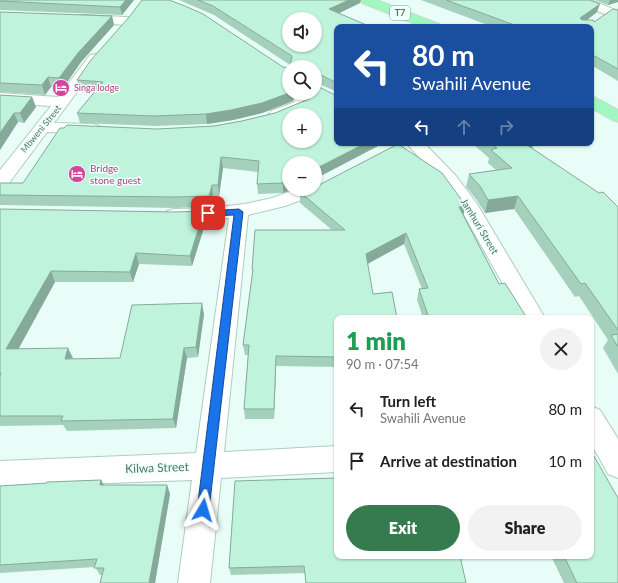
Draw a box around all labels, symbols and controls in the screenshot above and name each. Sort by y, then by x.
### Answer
road number: T7 [390,6,410,20]
map controls [282,12,322,196]
button: sound [282,12,322,52]
text: 80 m [412,38,475,72]
icon: left [346,40,398,92]
button: search [282,60,322,100]
text: Swahili Avenue [412,72,531,94]
hotel icon: Singa lodge [51,78,71,98]
place label: Singa lodge [74,82,119,93]
street label: Mbweni Street [18,102,64,155]
button: + [282,108,322,148]
icon: left [411,116,433,138]
icon: ahead [453,116,475,138]
icon: right [495,116,517,138]
button: − [282,156,322,196]
place label: Bridge stone guest [90,162,141,186]
hotel icon: Bridge stone guest [67,164,87,184]
pin [191,196,225,230]
street label: Jamhuri Street [459,196,502,257]
icon: arrive [197,202,219,224]
text: 1 min [346,326,406,355]
button: close [540,328,582,370]
text: 90 m · 07:54 [346,356,419,372]
text: Turn left [380,392,436,410]
icon: left [346,398,368,420]
text: 80 m [548,400,582,418]
text: Swahili Avenue [380,410,466,426]
icon: arrive [346,450,368,472]
text: Arrive at destination [380,452,517,470]
text: 10 m [548,452,582,470]
street label: Kilwa Street [125,459,190,476]
position arrow [182,489,224,531]
button: Exit [346,505,460,551]
button: Share [468,505,582,551]

